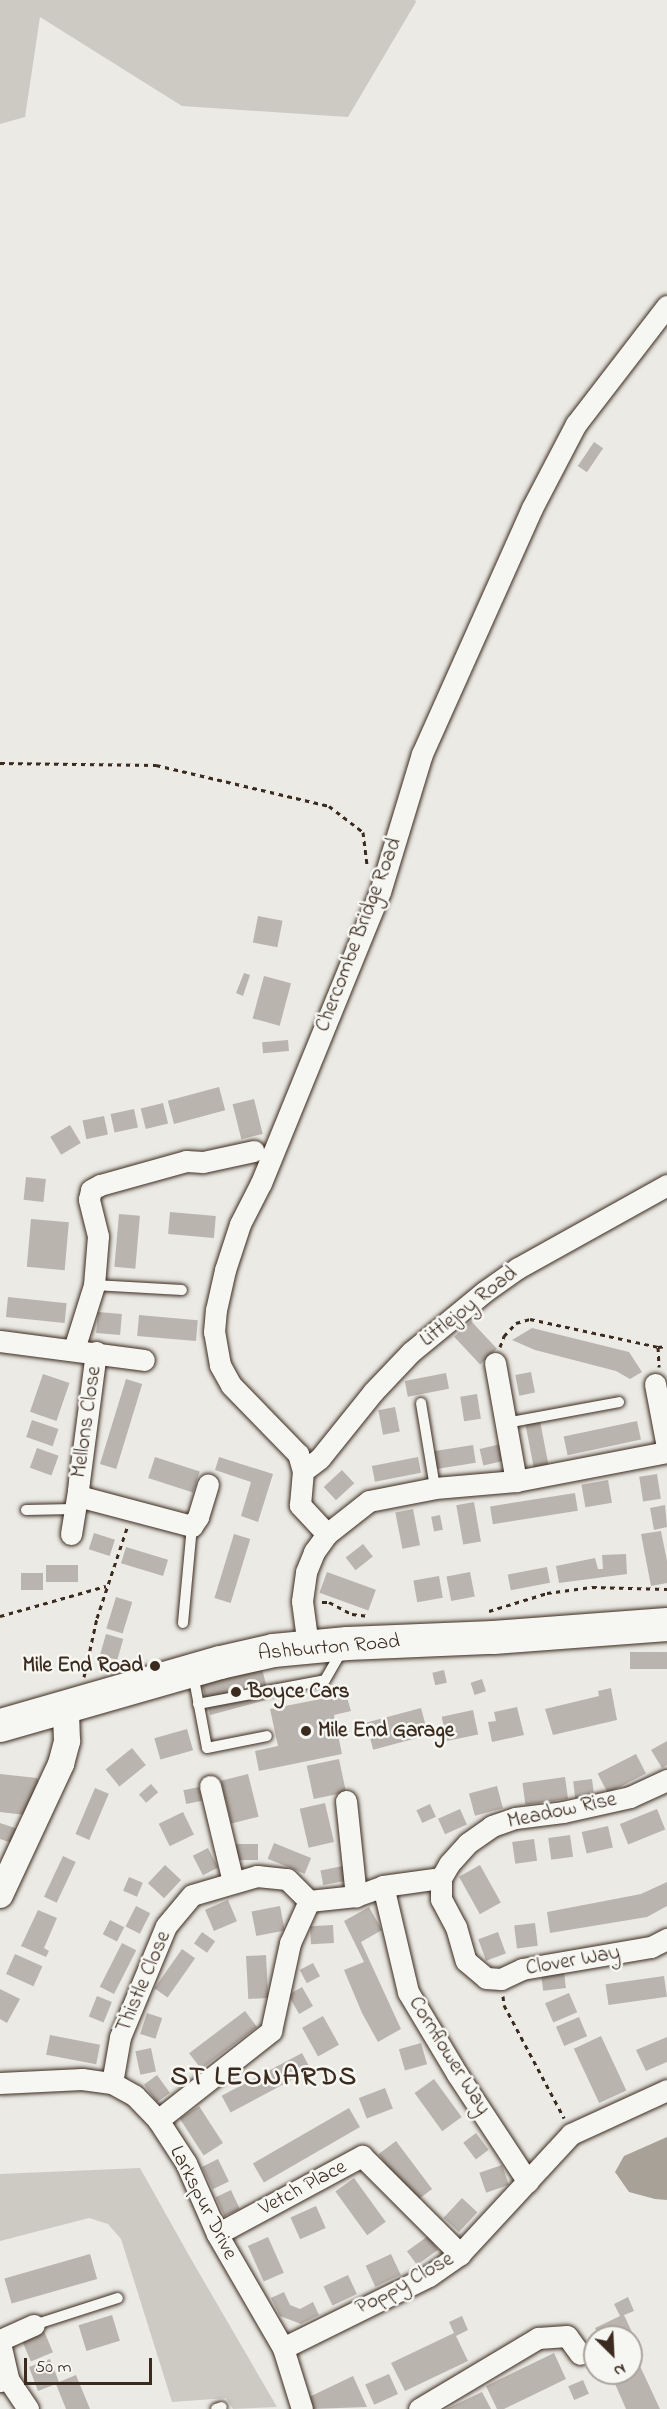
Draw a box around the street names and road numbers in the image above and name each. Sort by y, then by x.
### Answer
street label: Chercombe Bridge Road [310,834,408,1036]
street label: Littlejoy Road [415,1261,523,1353]
street label: Mellons Close [67,1365,107,1479]
street label: Ashburton Road [257,1629,401,1667]
street label: Meadow Rise [505,1787,619,1835]
street label: Thistle Close [111,1927,177,2037]
street label: Clover Way [524,1940,622,1982]
street label: Cornflower Way [403,1992,495,2120]
street label: Larkspur Drive [164,2142,242,2264]
street label: Vetch Place [255,2154,351,2222]
street label: Poppy Close [352,2247,458,2321]

